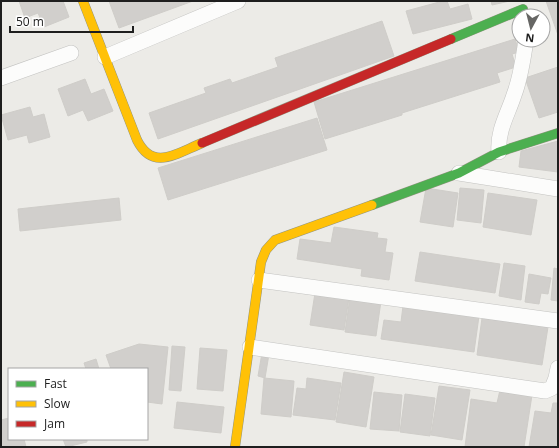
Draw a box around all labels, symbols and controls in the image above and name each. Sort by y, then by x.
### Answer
scale bar [10,8,133,34]
north arrow [511,8,551,48]
text: 50 m [16,13,44,30]
text: N [524,30,535,46]
legend [8,368,148,440]
text: Fast [44,375,67,392]
text: Slow [44,395,71,412]
text: Jam [43,415,65,432]

